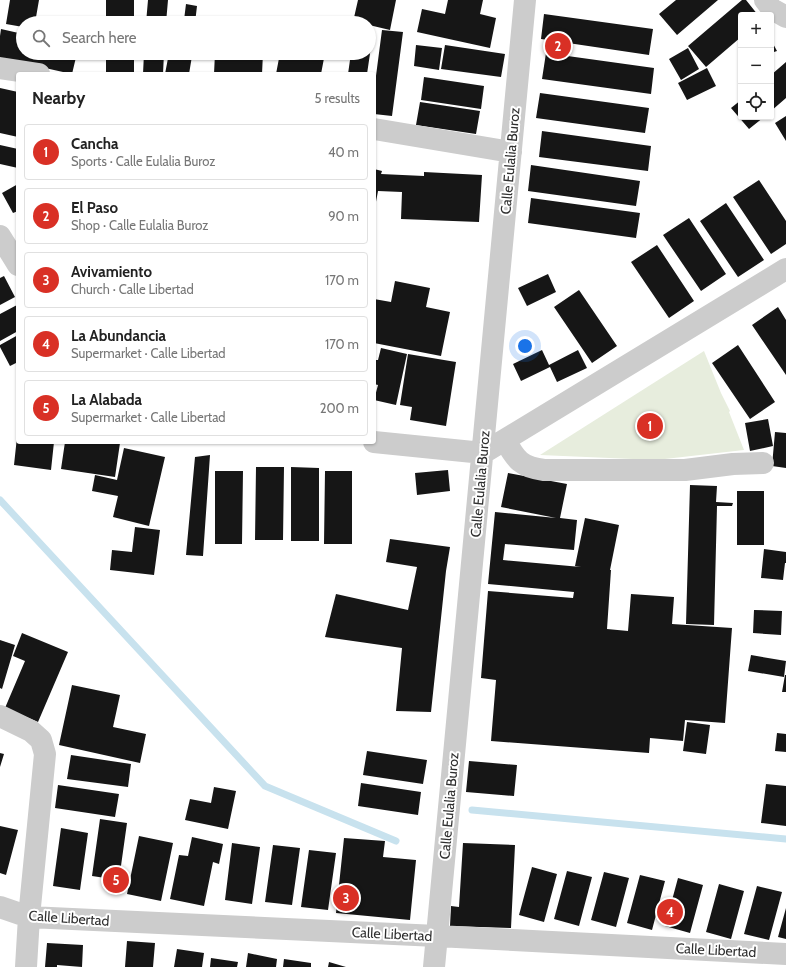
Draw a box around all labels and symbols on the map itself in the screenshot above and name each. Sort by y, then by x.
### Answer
pin: 2 [545,31,571,61]
street label: Calle Eulalia Buroz [496,106,524,215]
your location [515,336,535,356]
pin: 1 [637,411,663,441]
street label: Calle Eulalia Buroz [466,429,494,538]
street label: Calle Eulalia Buroz [435,751,463,860]
pin: 5 [103,865,129,895]
pin: 3 [333,883,359,913]
pin: 4 [657,897,683,927]
street label: Calle Libertad [28,906,110,930]
street label: Calle Libertad [351,923,433,945]
street label: Calle Libertad [675,939,757,961]

